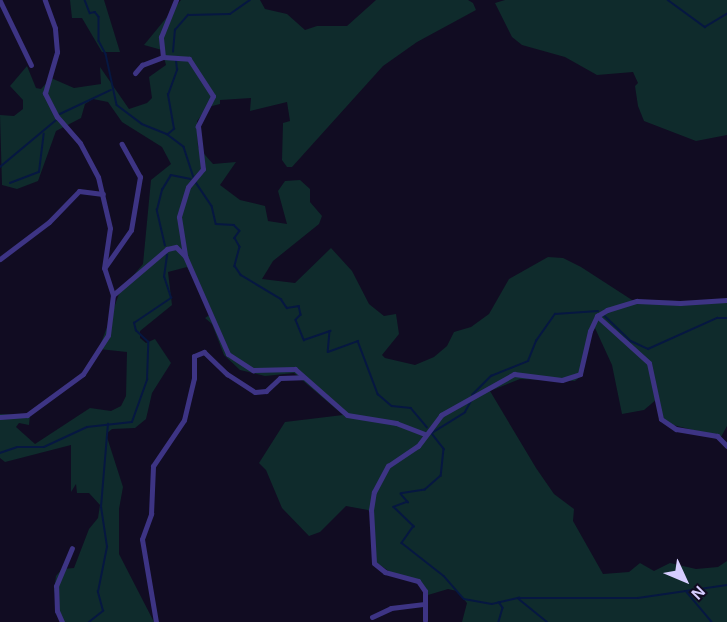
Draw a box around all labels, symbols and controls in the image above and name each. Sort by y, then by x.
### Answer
north arrow [655,550,715,610]
text: N [688,583,708,603]

